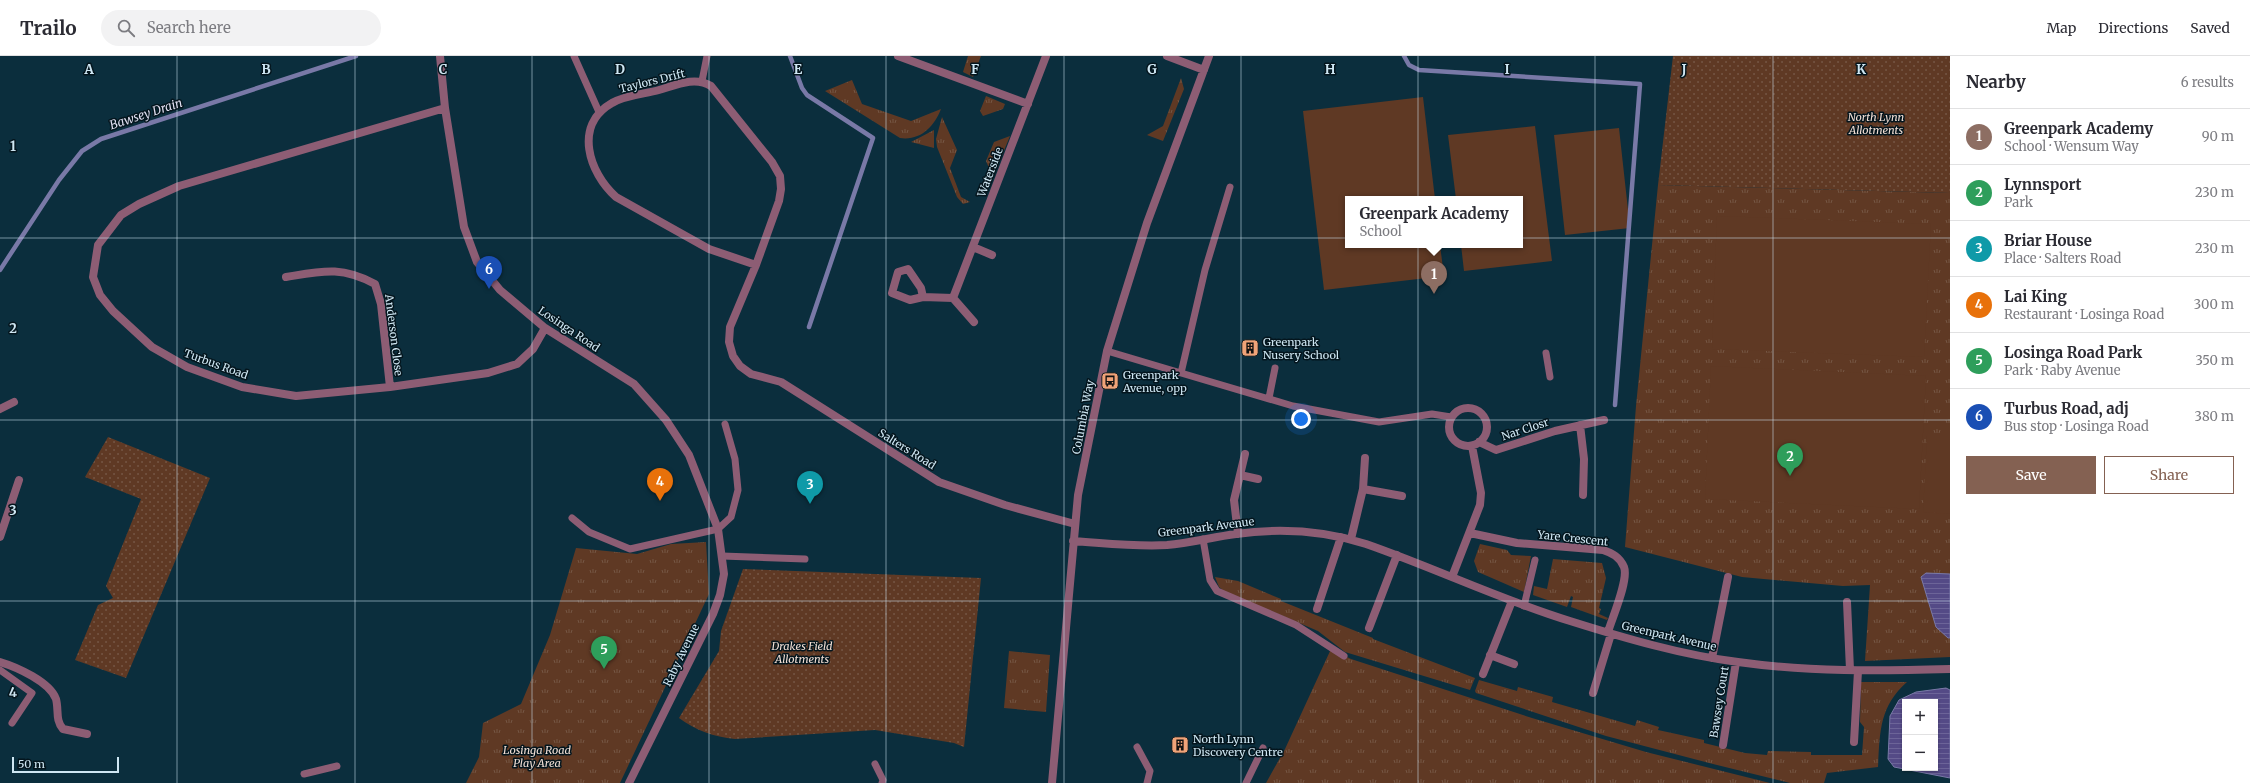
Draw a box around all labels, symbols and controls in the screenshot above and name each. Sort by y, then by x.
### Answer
search box [101,10,381,46]
text: Trailo [20,16,77,40]
icon: search [115,17,137,39]
text: Search here [147,18,231,37]
text: Map [2046,19,2076,37]
text: Directions [2098,19,2168,37]
text: Saved [2190,19,2230,37]
text: A [83,61,94,78]
text: B [261,61,271,78]
text: C [439,61,448,78]
text: E [794,61,803,78]
text: F [971,61,979,78]
text: G [1147,61,1157,78]
text: H [1325,61,1336,78]
text: I [1504,61,1510,78]
text: J [1680,61,1687,78]
text: K [1856,61,1866,78]
street label: Taylors Drift [618,66,686,96]
text: Nearby [1966,71,2026,93]
text: 6 results [2181,74,2234,91]
water label: Bawsey Drain [108,95,184,132]
park label: North Lynn Allotments [1848,110,1905,137]
text: Greenpark Academy [2004,119,2153,138]
text: 1 [1976,128,1982,145]
text: 90 m [2202,128,2234,145]
text: 1 [10,138,16,155]
text: School · Wensum Way [2004,138,2139,155]
street label: Waterside [974,145,1006,200]
text: Lynnsport [2004,175,2082,194]
text: 2 [1975,184,1983,201]
text: 230 m [2195,184,2234,201]
text: Park [2004,194,2033,211]
popup [1345,196,1523,248]
text: Greenpark Academy [1359,204,1509,223]
text: School [1359,223,1402,240]
text: Briar House [2004,231,2092,250]
text: 3 [1975,240,1983,257]
text: 230 m [2195,240,2234,257]
text: Place · Salters Road [2004,250,2121,267]
pin: 6 [476,256,502,289]
pin: 1 [1421,261,1447,294]
text: Lai King [2004,287,2067,306]
street label: Anderson Close [382,292,406,377]
text: 4 [1975,296,1983,313]
text: 300 m [2194,296,2234,313]
street label: Losinga Road [536,303,603,355]
text: Restaurant · Losinga Road [2004,306,2164,323]
text: 2 [9,320,17,337]
place label: Greenpark Nusery School [1263,335,1340,362]
building icon: Greenpark Nusery School [1240,338,1260,358]
text: Losinga Road Park [2004,343,2142,362]
street label: Turbus Road [182,346,250,382]
text: 5 [1975,352,1983,369]
text: 350 m [2196,352,2234,369]
text: Park · Raby Avenue [2004,362,2121,379]
place label: Greenpark Avenue, opp [1122,368,1187,395]
bus stop icon: Greenpark Avenue, opp [1100,371,1120,391]
street label: Columbia Way [1069,378,1097,455]
text: Turbus Road, adj [2004,399,2129,418]
text: 6 [1975,408,1983,425]
text: 380 m [2195,408,2234,425]
your location [1291,409,1311,429]
street label: Nar Closr [1500,415,1551,443]
text: Bus stop · Losinga Road [2004,418,2149,435]
street label: Salters Road [876,426,939,472]
pin: 2 [1777,443,1803,476]
button: Save [1966,456,2096,494]
button: Share [2104,456,2234,494]
pin: 4 [647,468,673,501]
pin: 3 [797,471,823,504]
text: 3 [9,502,17,519]
street label: Greenpark Avenue [1157,514,1255,540]
street label: Yare Crescent [1536,527,1610,549]
street label: Greenpark Avenue [1620,618,1718,654]
street label: Raby Avenue [660,621,702,688]
pin: 5 [591,636,617,669]
park label: Drakes Field Allotments [770,639,833,666]
street label: Bawsey Court [1706,664,1732,739]
text: 4 [9,684,18,701]
map controls [1902,699,1938,771]
button: + [1902,699,1938,735]
place label: North Lynn Discovery Centre [1193,732,1283,759]
building icon: North Lynn Discovery Centre [1170,735,1190,755]
button: − [1902,735,1938,771]
park label: Losinga Road Play Area [503,743,571,770]
scale bar [12,755,119,774]
text: 50 m [18,757,45,771]

